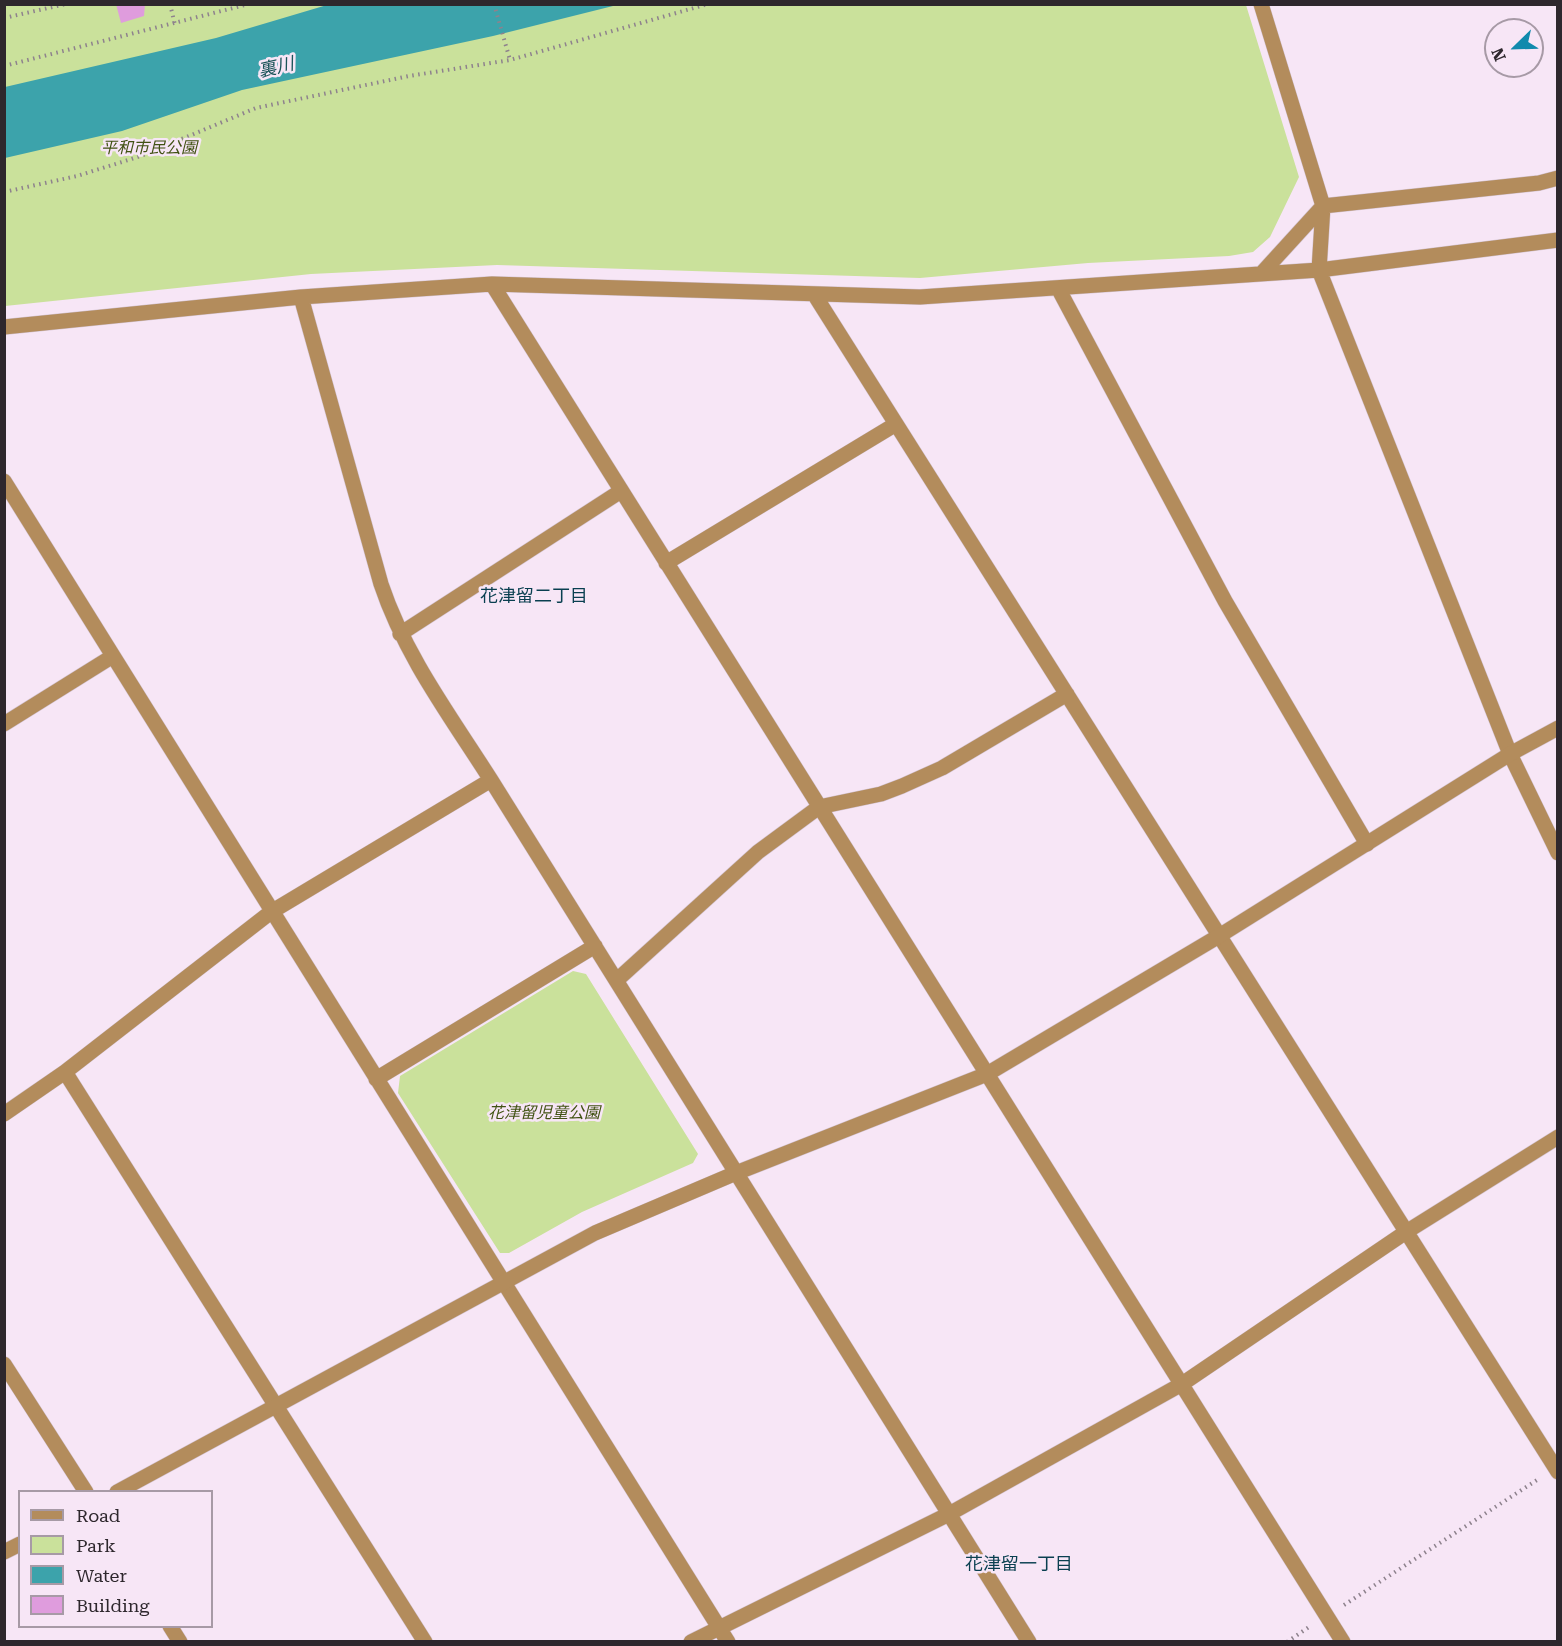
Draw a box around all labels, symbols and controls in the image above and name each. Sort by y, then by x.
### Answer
north arrow [1484,18,1544,78]
text: N [1488,45,1510,64]
water label: 裏川 [256,53,296,83]
park label: 平和市民公園 [101,138,197,158]
district label: 花津留二丁目 [480,586,588,608]
park label: 花津留児童公園 [488,1103,600,1123]
legend [18,1490,213,1628]
text: Road [76,1505,120,1526]
text: Park [76,1535,116,1556]
district label: 花津留一丁目 [965,1554,1073,1576]
text: Water [76,1565,127,1586]
text: Building [76,1595,150,1616]

